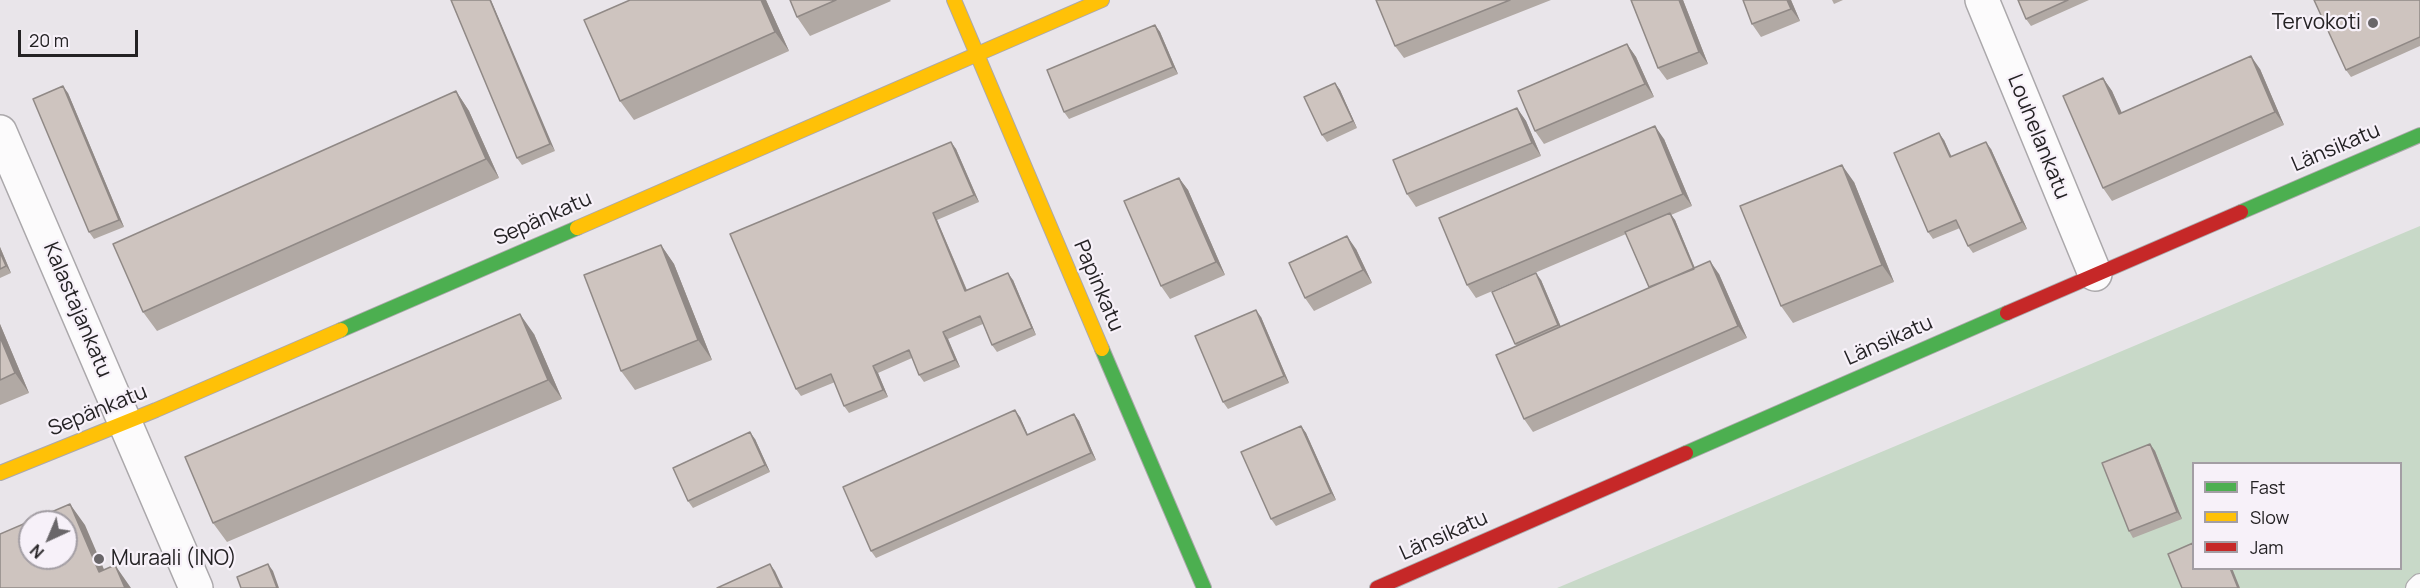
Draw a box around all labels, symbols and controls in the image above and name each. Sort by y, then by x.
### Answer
place label: Tervokoti [2272,10,2361,36]
marker: Tervokoti [2366,16,2380,30]
scale bar [21,18,141,56]
text: 20 m [29,28,69,52]
street label: Louhelankatu [2002,71,2074,203]
street label: Länsikatu [2288,118,2384,178]
street label: Sepänkatu [490,186,596,252]
street label: Papinkatu [1068,237,1128,335]
street label: Kalastajankatu [37,239,117,381]
street label: Länsikatu [1841,310,1937,372]
street label: Sepänkatu [45,380,151,442]
legend [2192,462,2402,570]
text: Fast [2250,475,2285,499]
street label: Länsikatu [1396,505,1492,567]
text: Slow [2250,505,2289,529]
north arrow [18,510,78,570]
text: Jam [2250,535,2284,559]
text: N [25,540,49,563]
place label: Muraali (INO) [111,546,237,572]
marker: Muraali (INO) [92,552,106,566]

